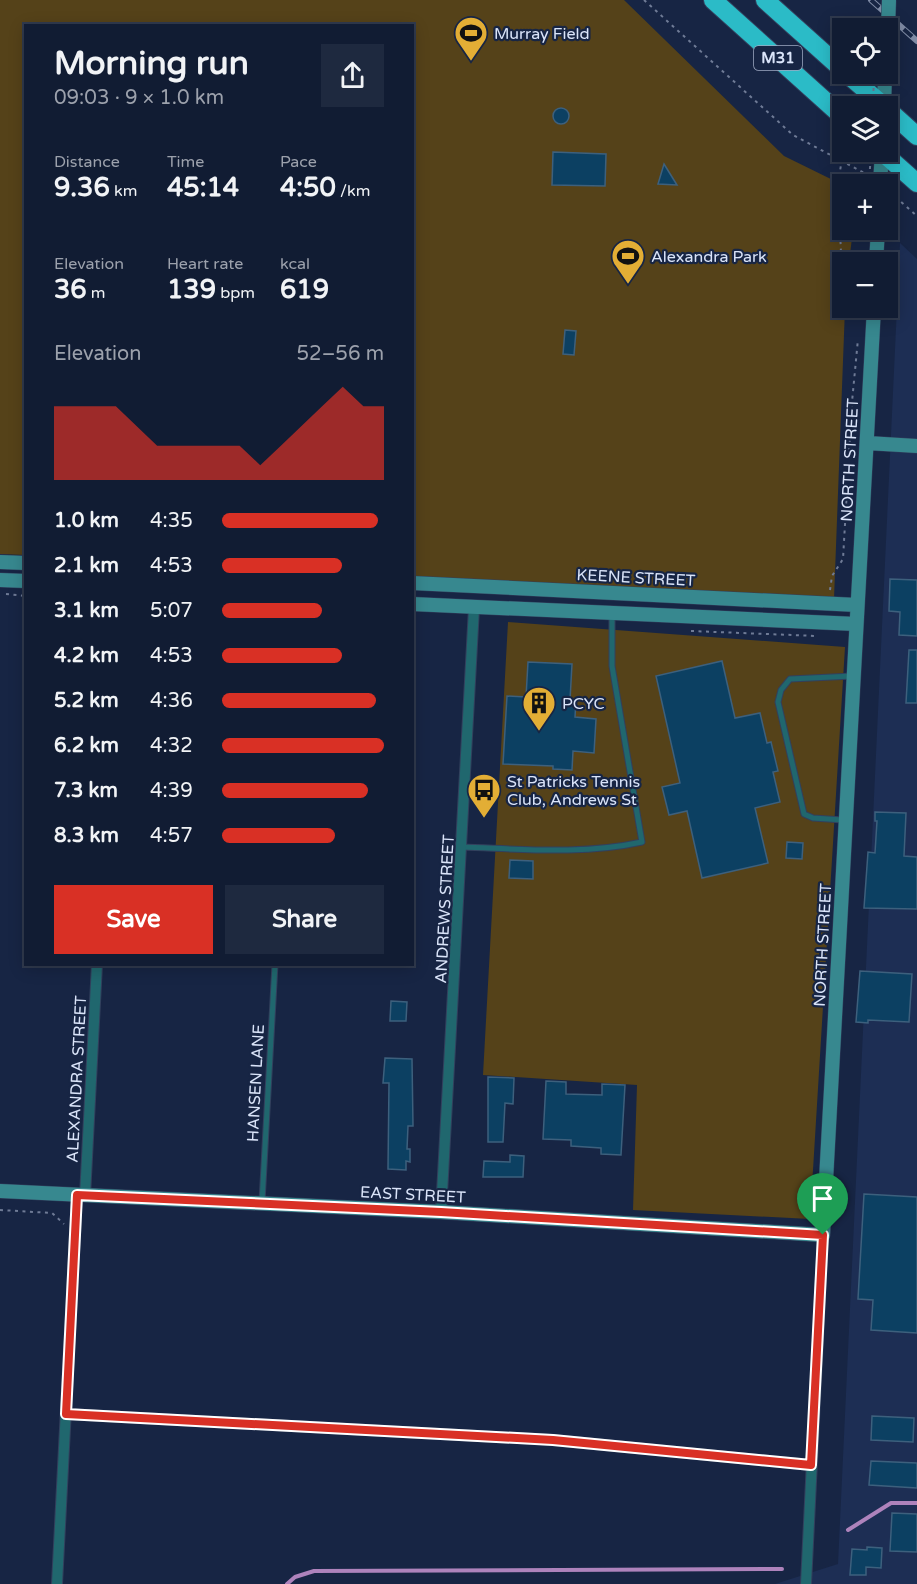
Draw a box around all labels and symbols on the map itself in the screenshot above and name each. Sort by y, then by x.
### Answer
sports icon: Murray Field [453,15,489,62]
place label: Murray Field [494,24,590,44]
road number: M31 [754,46,802,70]
sports icon: Alexandra Park [610,238,646,285]
place label: Alexandra Park [651,247,767,267]
street label: NORTH STREET [837,397,863,522]
street label: KEENE STREET [576,565,696,591]
building icon: PCYC [521,685,557,732]
place label: PCYC [562,694,605,714]
bus stop icon: St Patricks Tennis Club, Andrews St [466,772,502,819]
place label: St Patricks Tennis Club, Andrews St [507,772,640,810]
street label: ANDREWS STREET [431,834,459,984]
street label: NORTH STREET [810,882,836,1007]
street label: ALEXANDRA STREET [63,995,91,1163]
street label: HANSEN LANE [243,1024,269,1142]
pin [797,1173,848,1235]
street label: EAST STREET [360,1182,467,1208]

